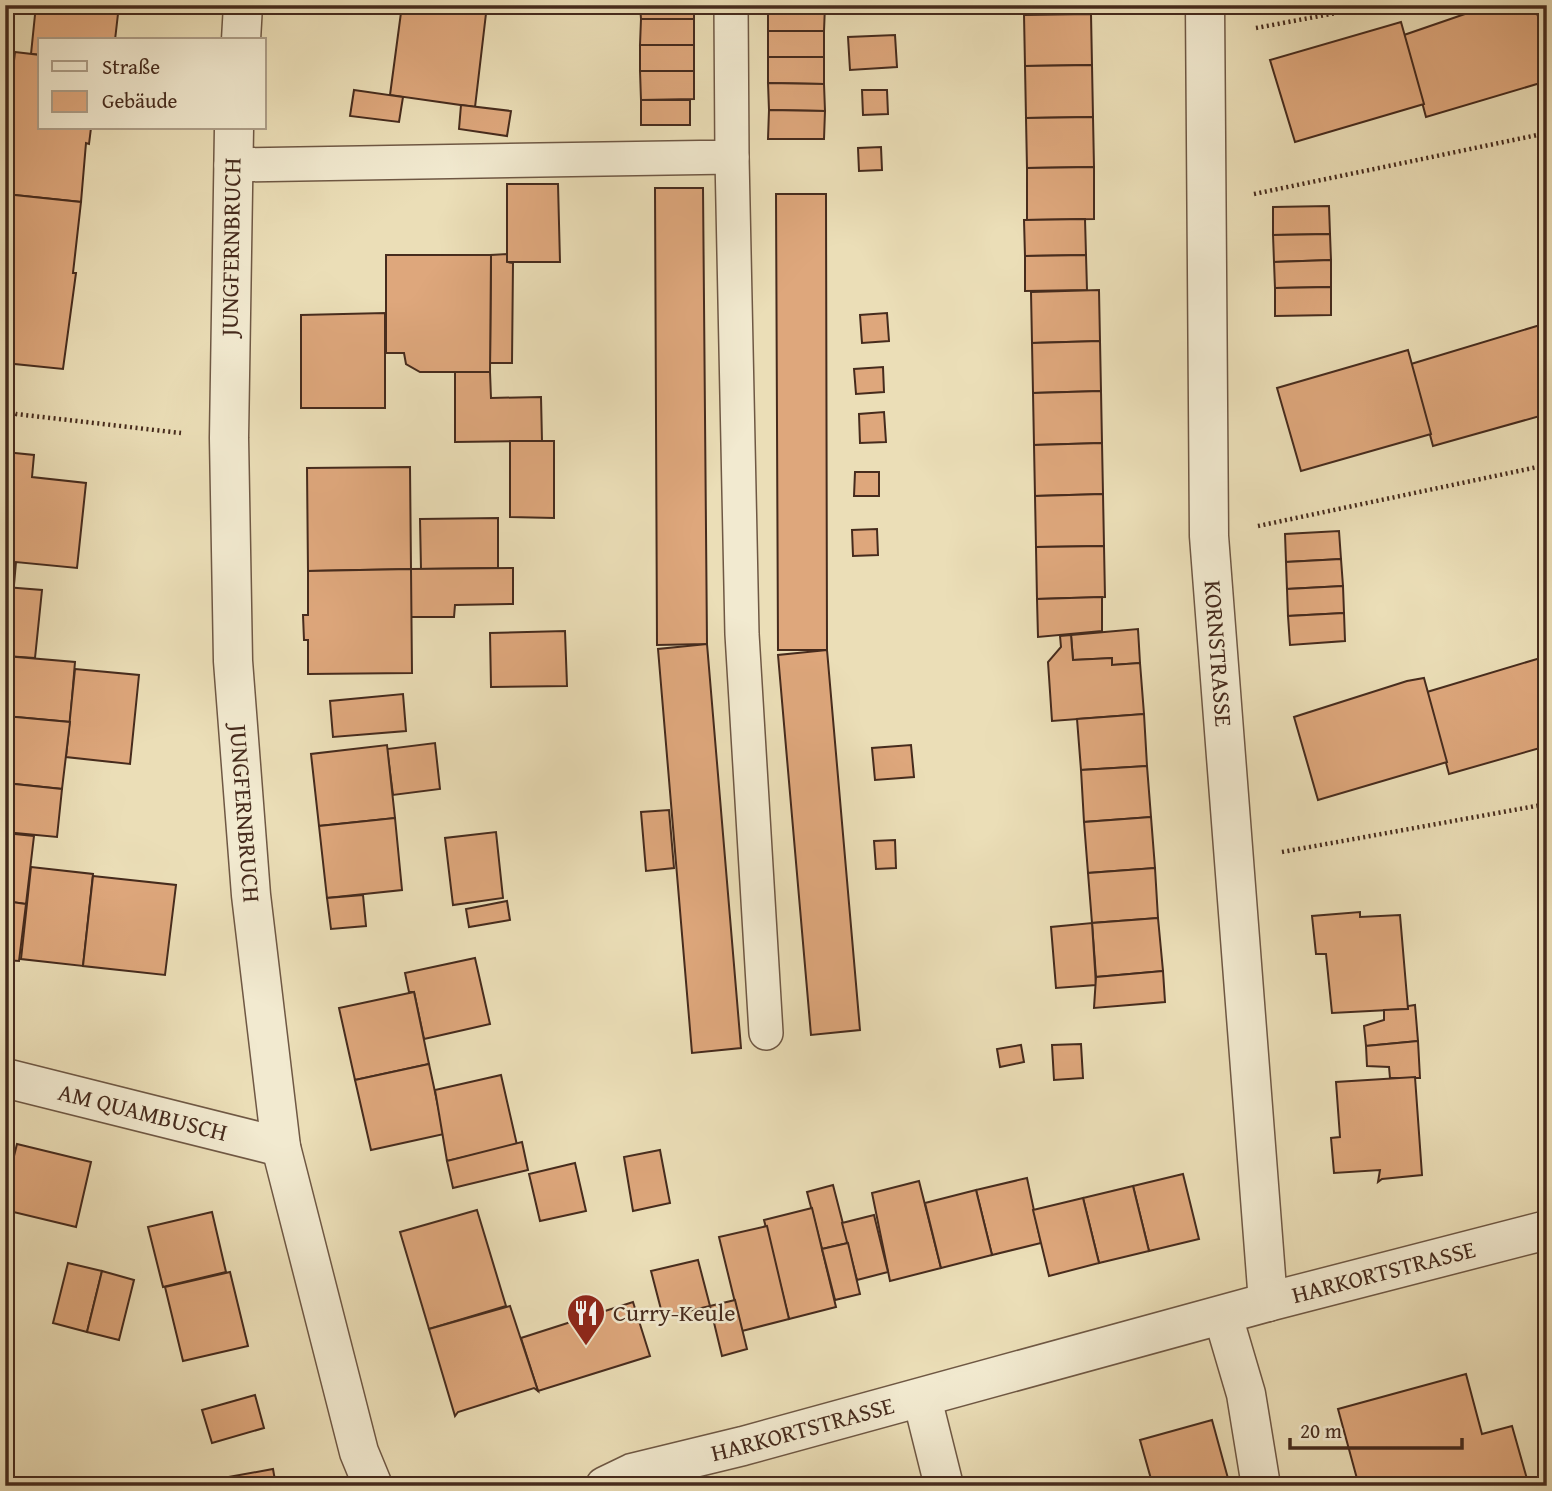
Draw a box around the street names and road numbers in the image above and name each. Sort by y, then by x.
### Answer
street label: JUNGFERNBRUCH [211,157,250,340]
street label: KORNSTRASSE [1195,579,1242,728]
street label: JUNGFERNBRUCH [221,720,270,904]
street label: AM QUAMBUSCH [55,1074,231,1150]
street label: HARKORTSTRASSE [1288,1231,1479,1312]
street label: HARKORTSTRASSE [707,1387,898,1470]

